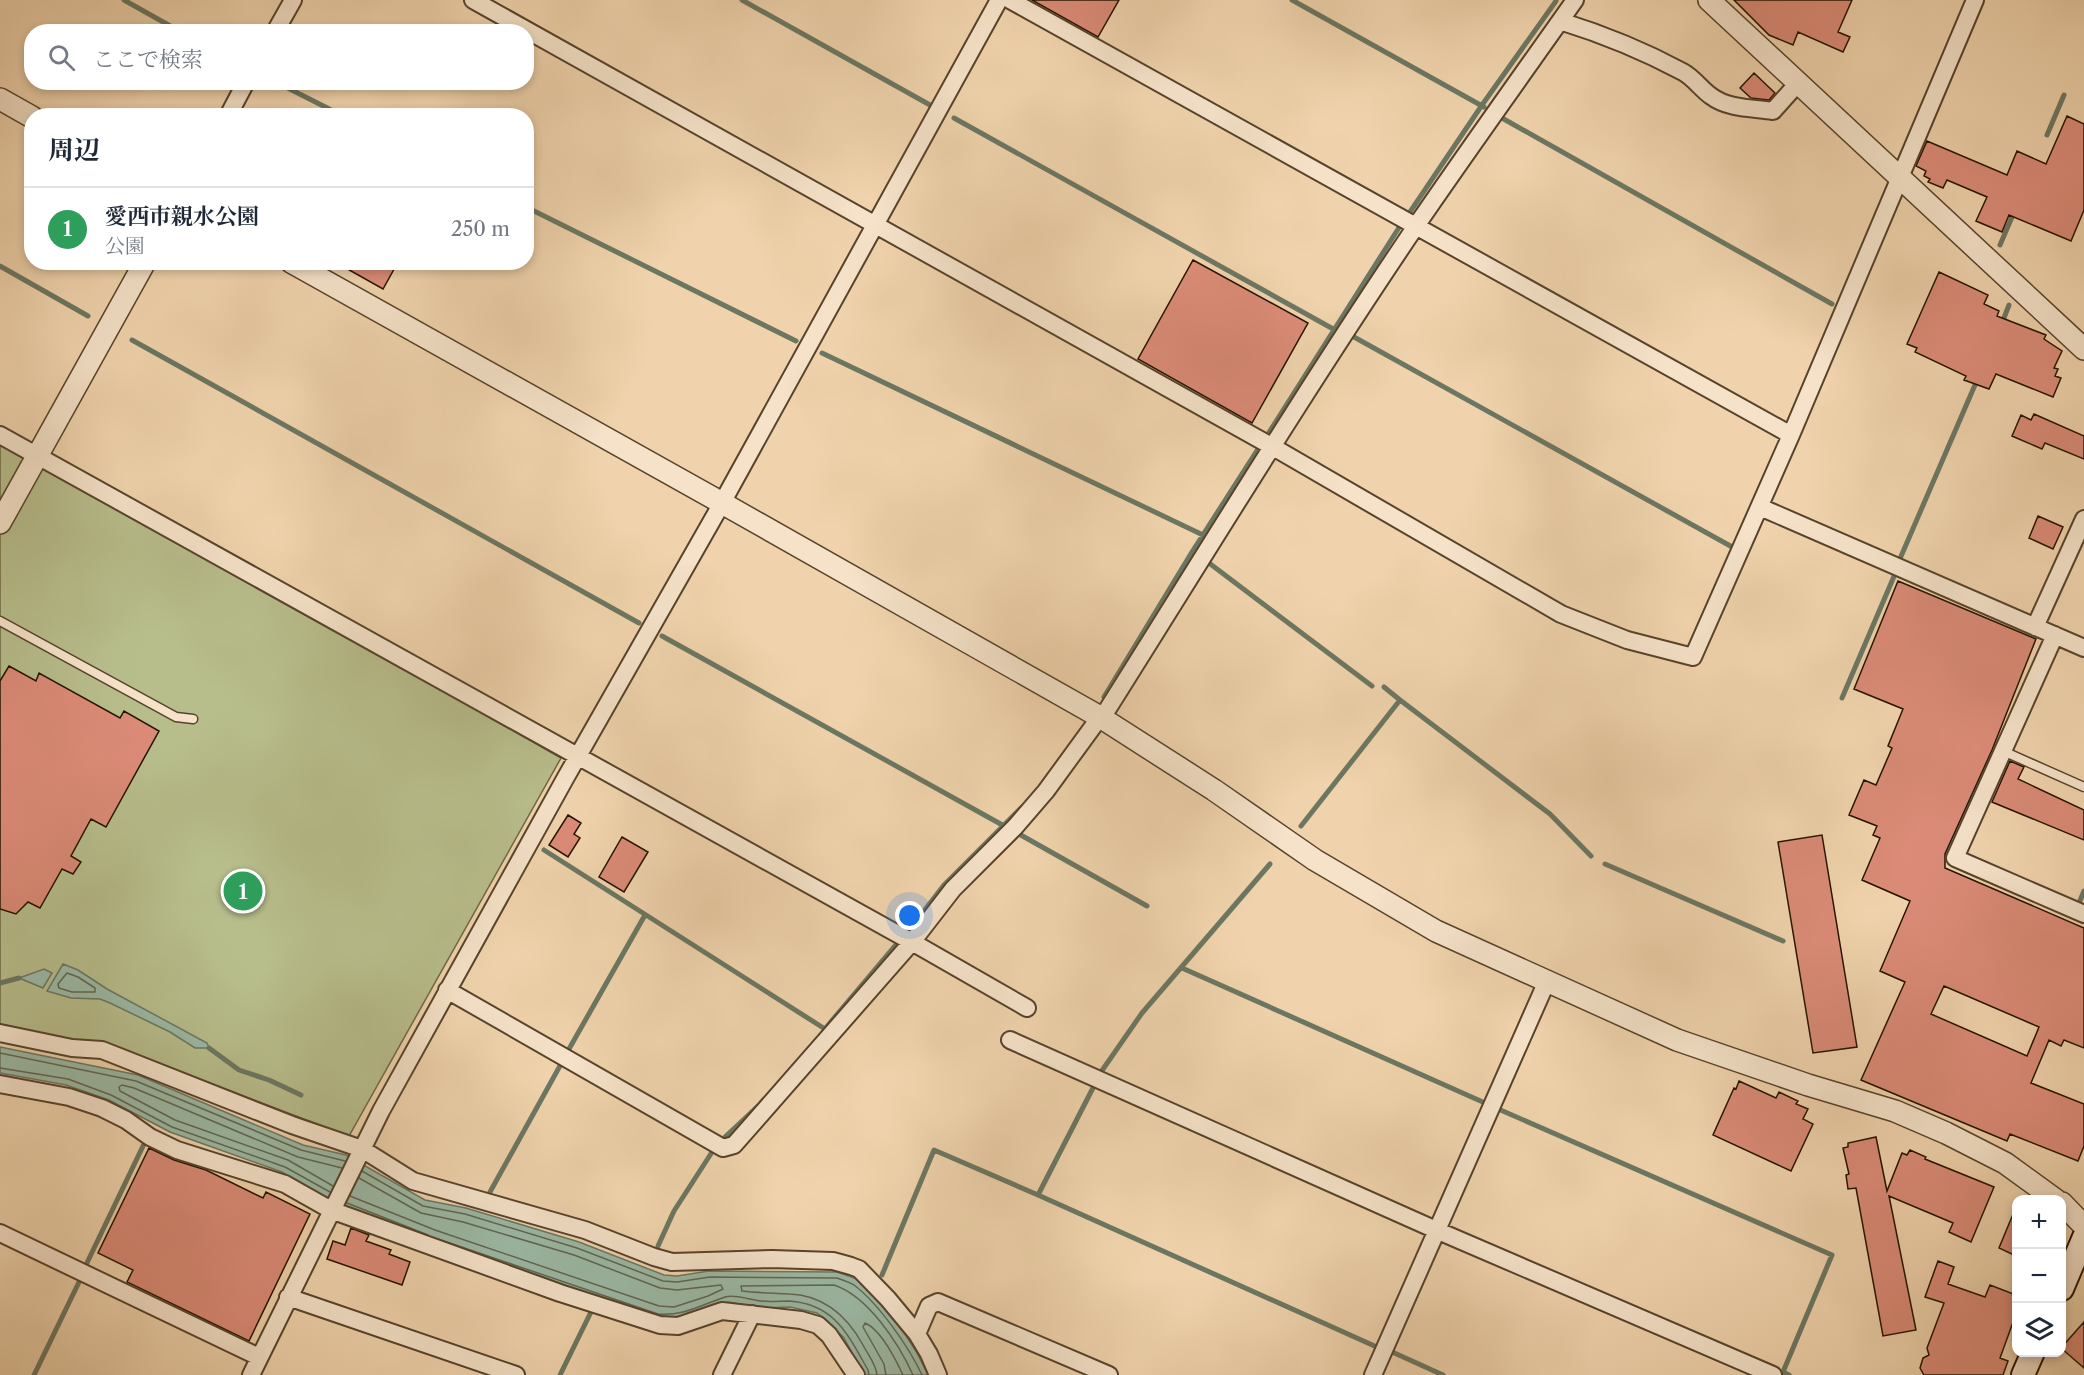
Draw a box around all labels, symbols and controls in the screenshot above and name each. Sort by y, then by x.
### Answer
search box [24,24,534,90]
icon: search [45,41,78,74]
text: ここで検索 [93,46,203,73]
text: 周辺 [48,134,100,166]
text: 愛西市親水公園 [105,203,259,230]
text: 1 [63,217,72,241]
text: 250 m [451,217,510,241]
text: 公園 [105,234,145,258]
pin: 1 [224,868,262,914]
your location [895,901,924,930]
map controls [2012,1195,2066,1357]
button: + [2012,1195,2066,1249]
button: − [2012,1249,2066,1303]
button: layers [2012,1303,2066,1357]

